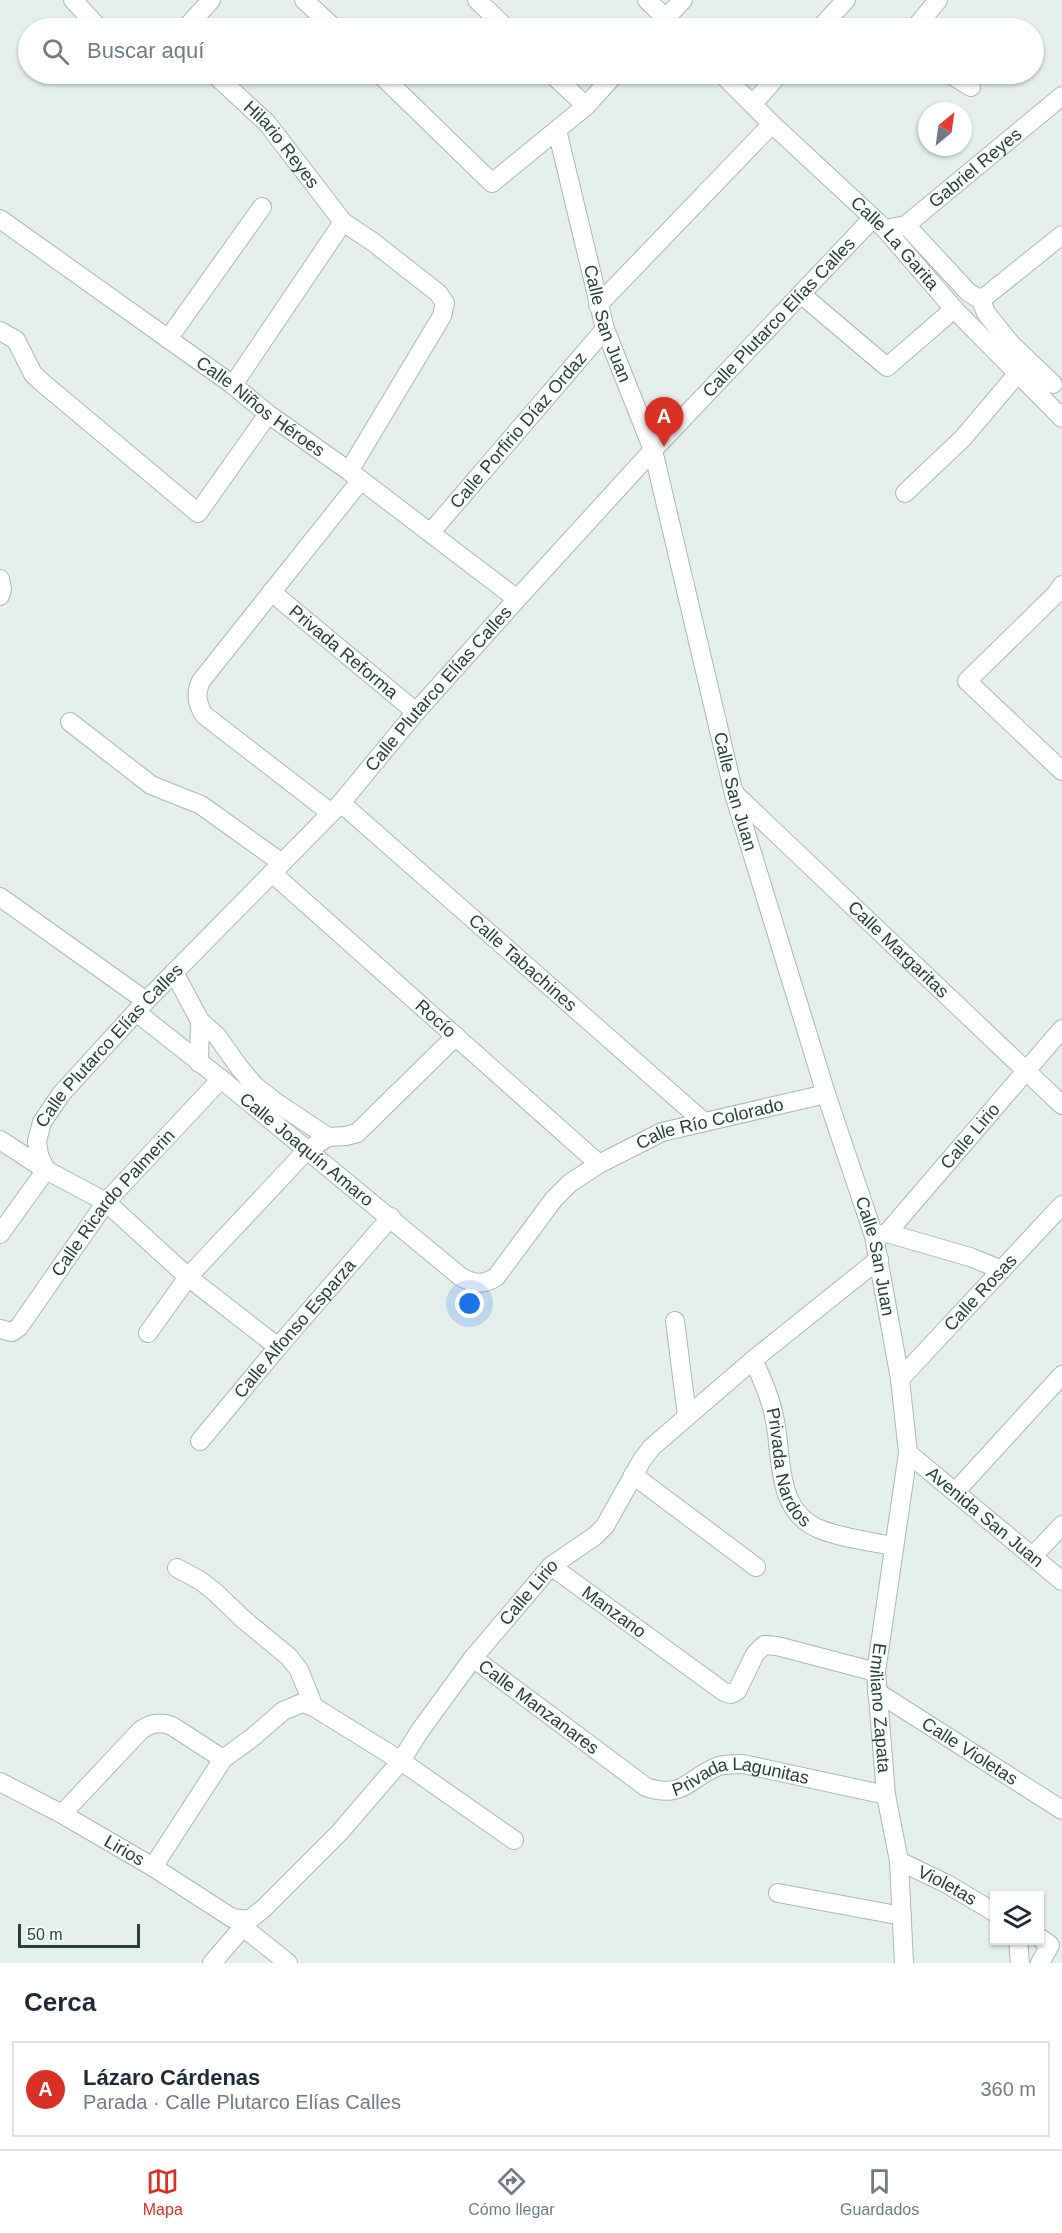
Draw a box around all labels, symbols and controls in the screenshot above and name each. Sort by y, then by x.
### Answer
search box [18,18,1044,84]
icon: search [39,35,72,68]
text: Buscar aquí [87,38,204,63]
street label: Hilario Reyes [240,97,323,192]
north arrow [918,102,972,156]
street label: Gabriel Reyes [925,124,1025,212]
street label: Calle La Garita [847,192,944,295]
street label: Calle Plutarco Elías Calles [699,233,859,401]
street label: Calle San Juan [580,263,635,385]
street label: Calle Porfirio Díaz Ordaz [446,348,591,512]
street label: Calle Niños Héroes [192,352,329,461]
pin: A [644,398,684,447]
street label: Privada Reforma [285,601,403,703]
street label: Calle Plutarco Elías Calles [361,602,516,775]
street label: Calle San Juan [710,730,761,853]
street label: Calle Margaritas [844,897,953,1002]
street label: Calle Tabachines [465,910,581,1015]
street label: Calle Plutarco Elías Calles [31,960,187,1131]
street label: Rocío [411,995,460,1042]
street label: Calle Joaquín Amaro [236,1089,377,1210]
street label: Calle Río Colorado [633,1094,785,1153]
street label: Calle Lirio [936,1099,1004,1173]
street label: Calle Ricardo Palmerin [47,1125,179,1280]
street label: Calle San Juan [851,1194,898,1318]
street label: Calle Rosas [940,1250,1021,1335]
street label: Calle Alfonso Esparza [230,1254,360,1402]
your location [455,1289,484,1318]
street label: Privada Nardos [763,1406,815,1531]
street label: Avenida San Juan [922,1463,1047,1571]
street label: Calle Lirio [495,1555,561,1629]
street label: Manzano [578,1582,650,1642]
street label: Emiliano Zapata [866,1642,894,1774]
street label: Calle Manzanares [475,1656,603,1758]
street label: Calle Violetas [918,1713,1021,1789]
street label: Privada Lagunitas [669,1754,811,1800]
street label: Lirios [101,1831,148,1870]
street label: Violetas [915,1862,980,1909]
map controls [990,1891,1044,1945]
button: layers [990,1891,1044,1945]
scale bar [18,1921,140,1948]
text: 50 m [27,1926,63,1943]
text: Cerca [24,1987,96,2017]
text: Lázaro Cárdenas [83,2065,260,2090]
text: A [38,2078,53,2100]
text: 360 m [980,2078,1036,2100]
text: Parada · Calle Plutarco Elías Calles [83,2091,401,2113]
tab: Mapa [143,2165,183,2219]
tab: Cómo llegar [468,2165,555,2219]
tab: Guardados [840,2165,919,2219]

